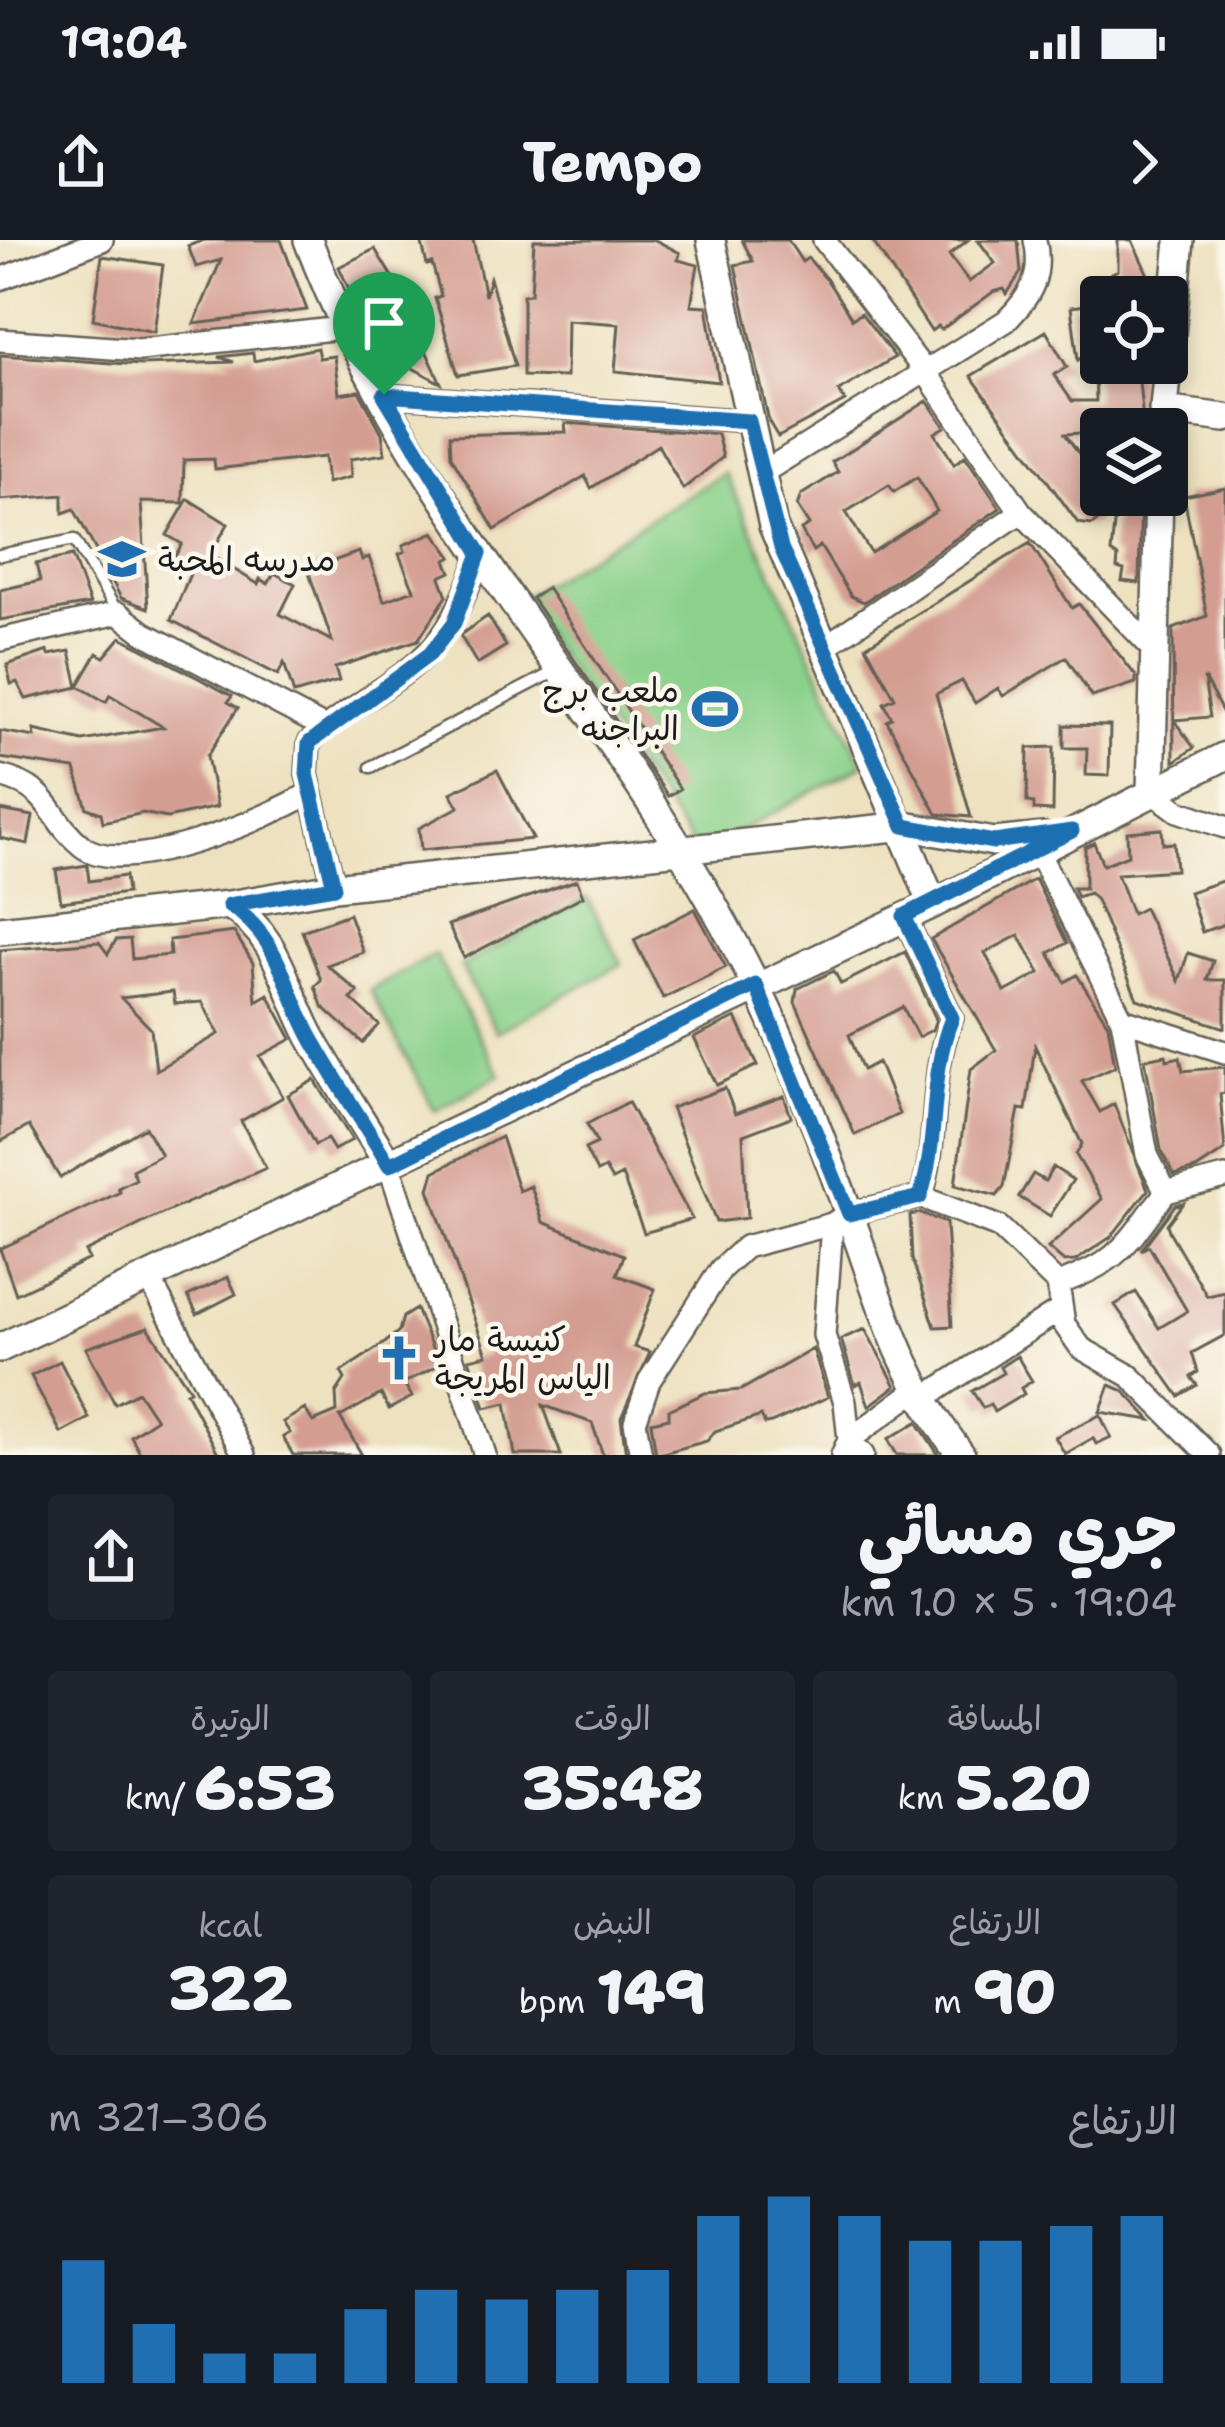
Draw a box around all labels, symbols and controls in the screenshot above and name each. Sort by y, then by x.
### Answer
text: 19:04 [60,12,187,72]
text: Tempo [522,126,703,198]
icon: share [48,129,114,195]
icon: forward [1111,129,1177,195]
pin [333,272,435,395]
map controls [1080,276,1188,516]
button: locate [1080,276,1188,384]
icon: arrive [351,290,417,356]
button: layers [1080,408,1188,516]
school or university icon: مدرسه المحبة [97,534,147,584]
place label: مدرسه المحبة [158,537,336,582]
place label: ملعب برج البراجنه [543,668,679,751]
sports icon: ملعب برج البراجنه [690,684,740,734]
place label: كنيسة مار الياس المريجة [432,1317,611,1400]
church icon: كنيسة مار الياس المريجة [374,1333,424,1383]
text: جري مسائي [858,1487,1177,1575]
button: share [48,1494,174,1620]
text: 19:04 · 5 × 1.0 km [840,1576,1177,1628]
text: الوتيرة [190,1696,270,1741]
text: الوقت [574,1696,651,1741]
text: المسافة [948,1696,1042,1741]
text: 6:53 [194,1748,336,1828]
text: 35:48 [522,1748,704,1828]
text: 5.20 [956,1748,1092,1828]
text: /km [125,1775,194,1820]
text: km [898,1775,956,1820]
text: النبض [573,1900,652,1945]
text: الارتفاع [949,1900,1041,1945]
text: kcal [198,1903,262,1948]
text: 322 [168,1948,292,2028]
text: 149 [596,1952,706,2032]
text: 90 [973,1952,1056,2032]
text: bpm [519,1979,596,2024]
text: m [933,1979,973,2024]
text: 306–321 m [48,2091,269,2143]
text: الارتفاع [1068,2094,1177,2146]

